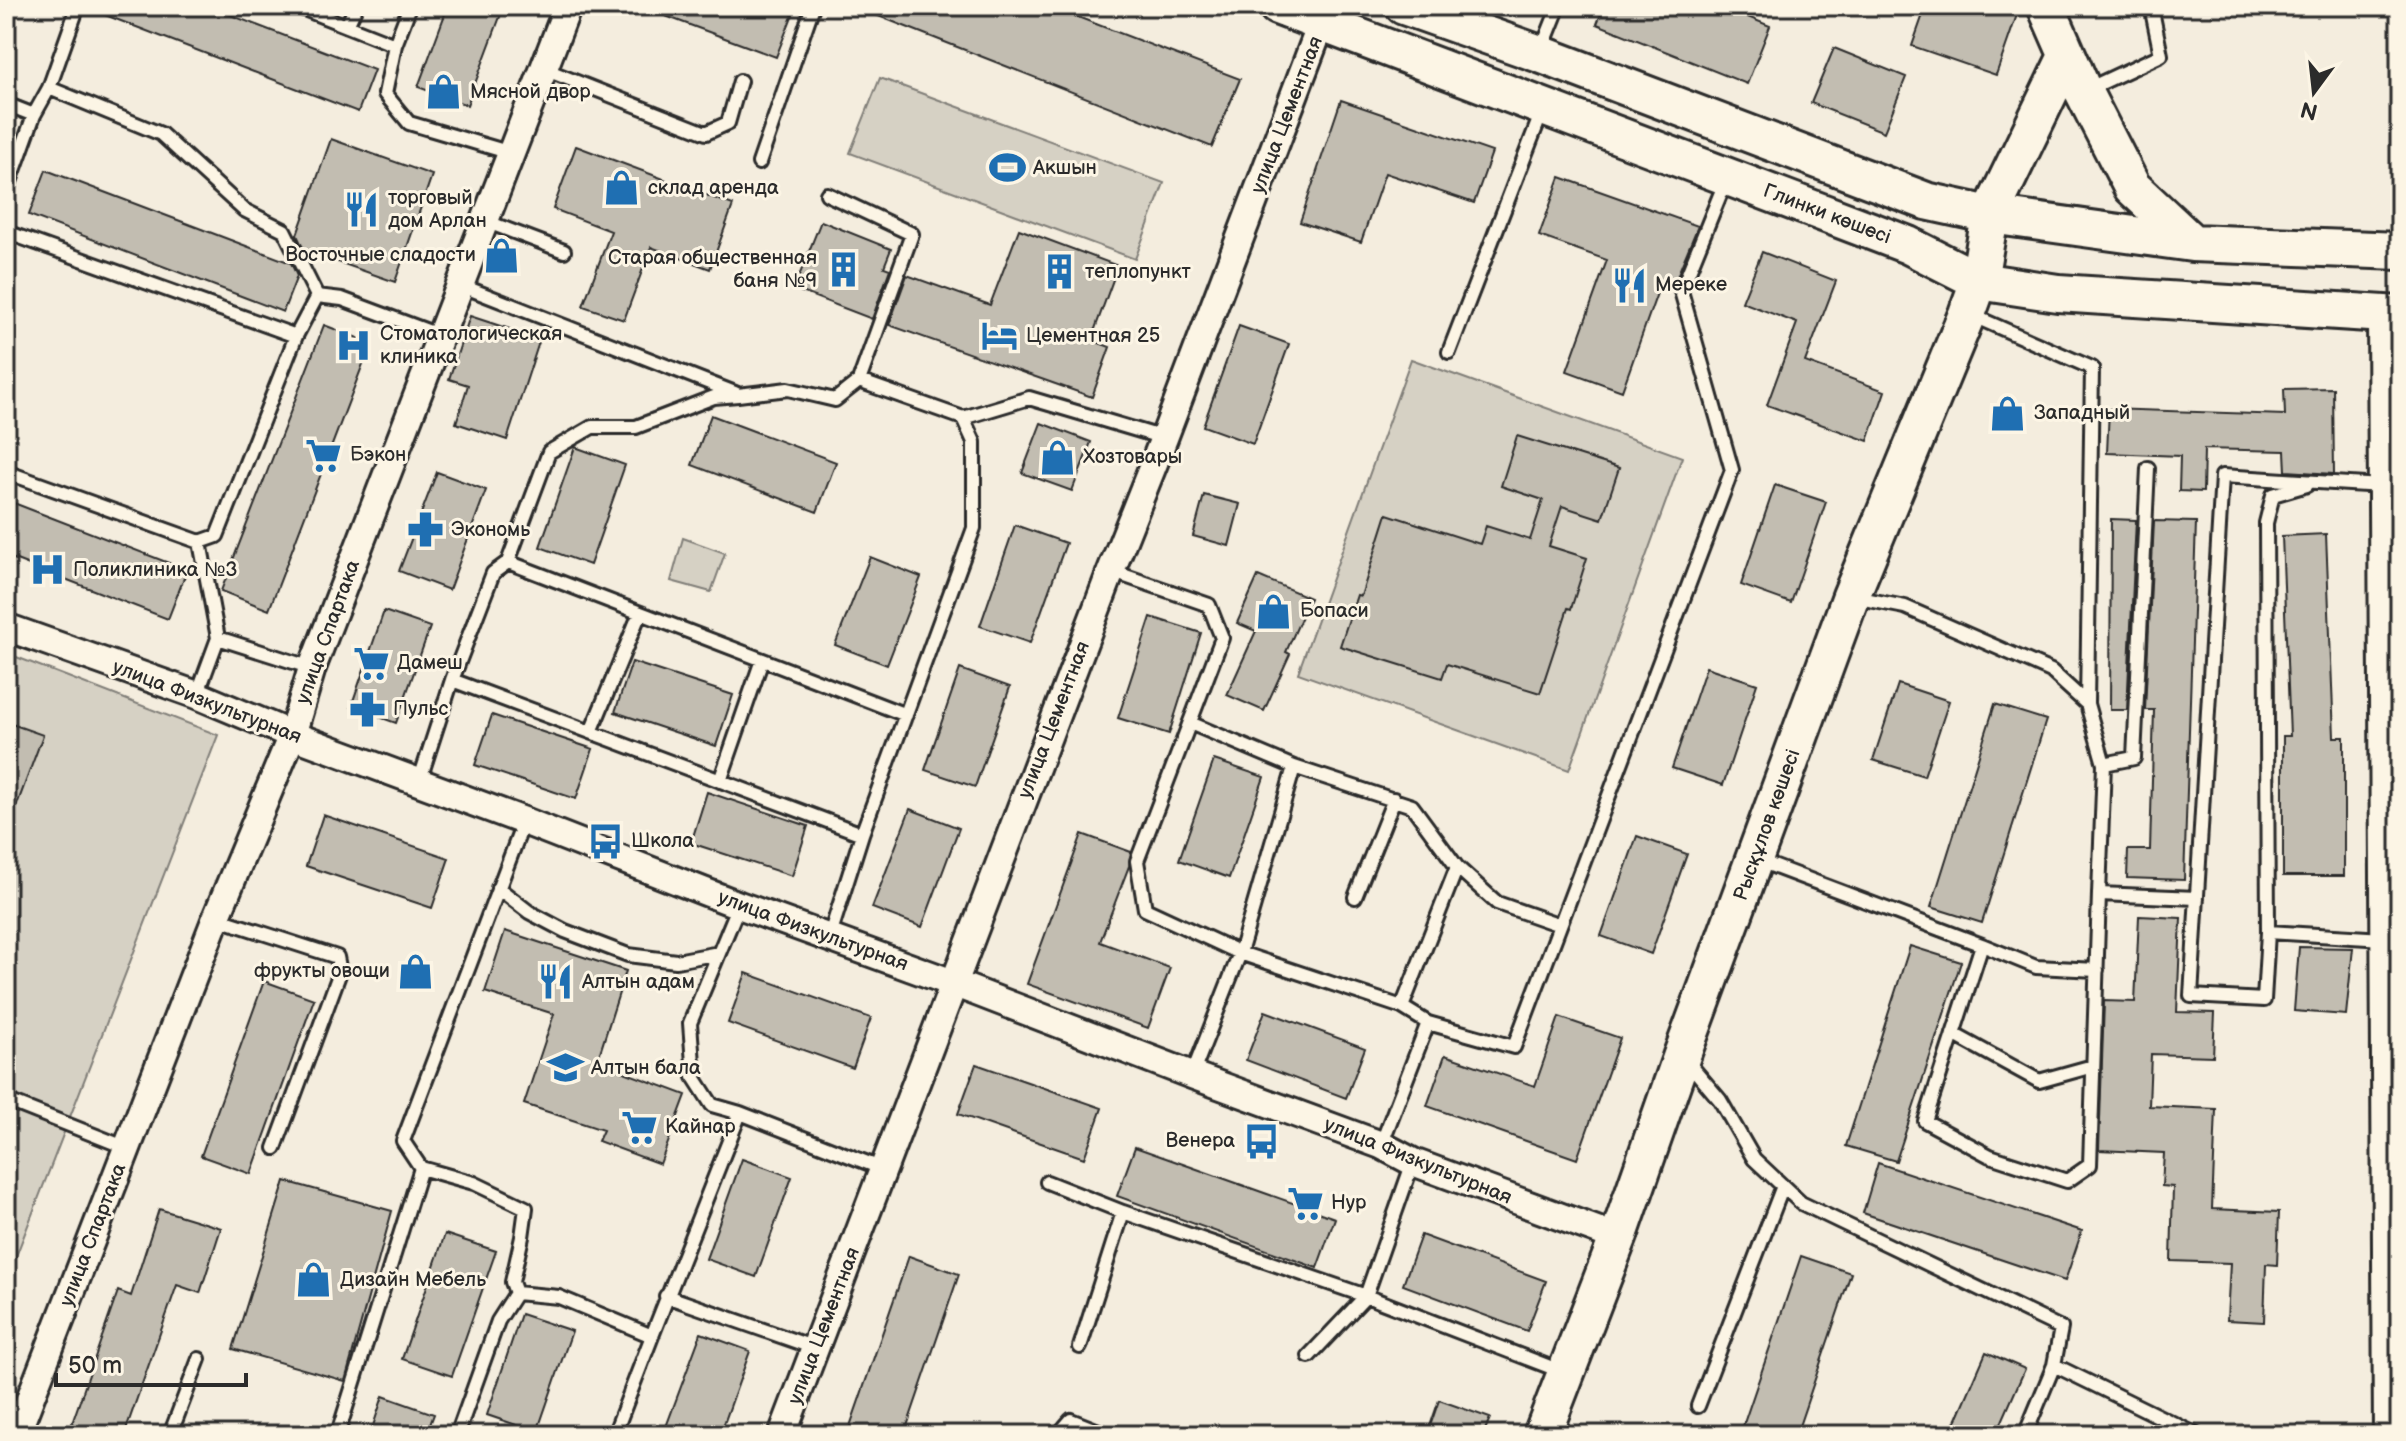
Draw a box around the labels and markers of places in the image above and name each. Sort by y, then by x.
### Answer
shop icon: Мясной двор [425,73,463,111]
place label: Мясной двор [470,80,591,104]
sports icon: Акшын [988,149,1026,187]
place label: Акшын [1032,156,1097,180]
shop icon: склад аренда [603,169,641,207]
place label: склад аренда [648,176,779,200]
place label: торговый дом Арлан [388,186,487,233]
restaurant icon: торговый дом Арлан [343,191,381,229]
shop icon: Восточные сладости [483,236,521,274]
place label: Восточные сладости [285,243,476,267]
place label: Старая общественная баня №9 [608,246,817,293]
building icon: Старая общественная баня №9 [824,250,862,288]
building icon: теплопункт [1040,253,1078,291]
place label: теплопункт [1085,260,1192,284]
restaurant icon: Мереке [1610,266,1648,304]
place label: Мереке [1655,273,1727,297]
hotel icon: Цементная 25 [981,317,1019,355]
place label: Стоматологическая клиника [380,322,562,369]
place label: Цементная 25 [1026,324,1160,348]
hospital icon: Стоматологическая клиника [335,326,373,364]
shop icon: Западный [1989,394,2027,432]
place label: Западный [2034,401,2130,425]
supermarket icon: Бэкон [305,436,343,474]
shop icon: Хозтовары [1038,438,1076,476]
place label: Бэкон [350,443,406,467]
place label: Хозтовары [1083,445,1182,469]
pharmacy icon: Экономь [406,511,444,549]
place label: Экономь [451,518,530,542]
hospital icon: Поликлиника №3 [28,551,66,589]
place label: Поликлиника №3 [73,558,238,582]
shop icon: Бопаси [1255,592,1293,630]
place label: Бопаси [1300,599,1369,623]
supermarket icon: Дамеш [352,644,390,682]
place label: Дамеш [397,651,463,675]
pharmacy icon: Пульс [348,690,386,728]
place label: Пульс [393,697,448,721]
bus stop icon: Школа [586,822,624,860]
place label: Школа [631,829,694,853]
shop icon: фрукты овощи [397,952,435,990]
place label: фрукты овощи [254,959,390,983]
restaurant icon: Алтын адам [537,963,575,1001]
place label: Алтын адам [581,970,695,994]
school or university icon: Алтын бала [546,1049,584,1087]
place label: Алтын бала [590,1056,701,1080]
supermarket icon: Кайнар [620,1108,658,1146]
place label: Кайнар [665,1115,736,1139]
bus stop icon: Венера [1242,1122,1280,1160]
place label: Венера [1166,1129,1235,1153]
supermarket icon: Нур [1286,1184,1324,1222]
place label: Нур [1331,1191,1367,1215]
shop icon: Дизайн Мебель [295,1261,333,1299]
place label: Дизайн Мебель [340,1268,486,1292]

